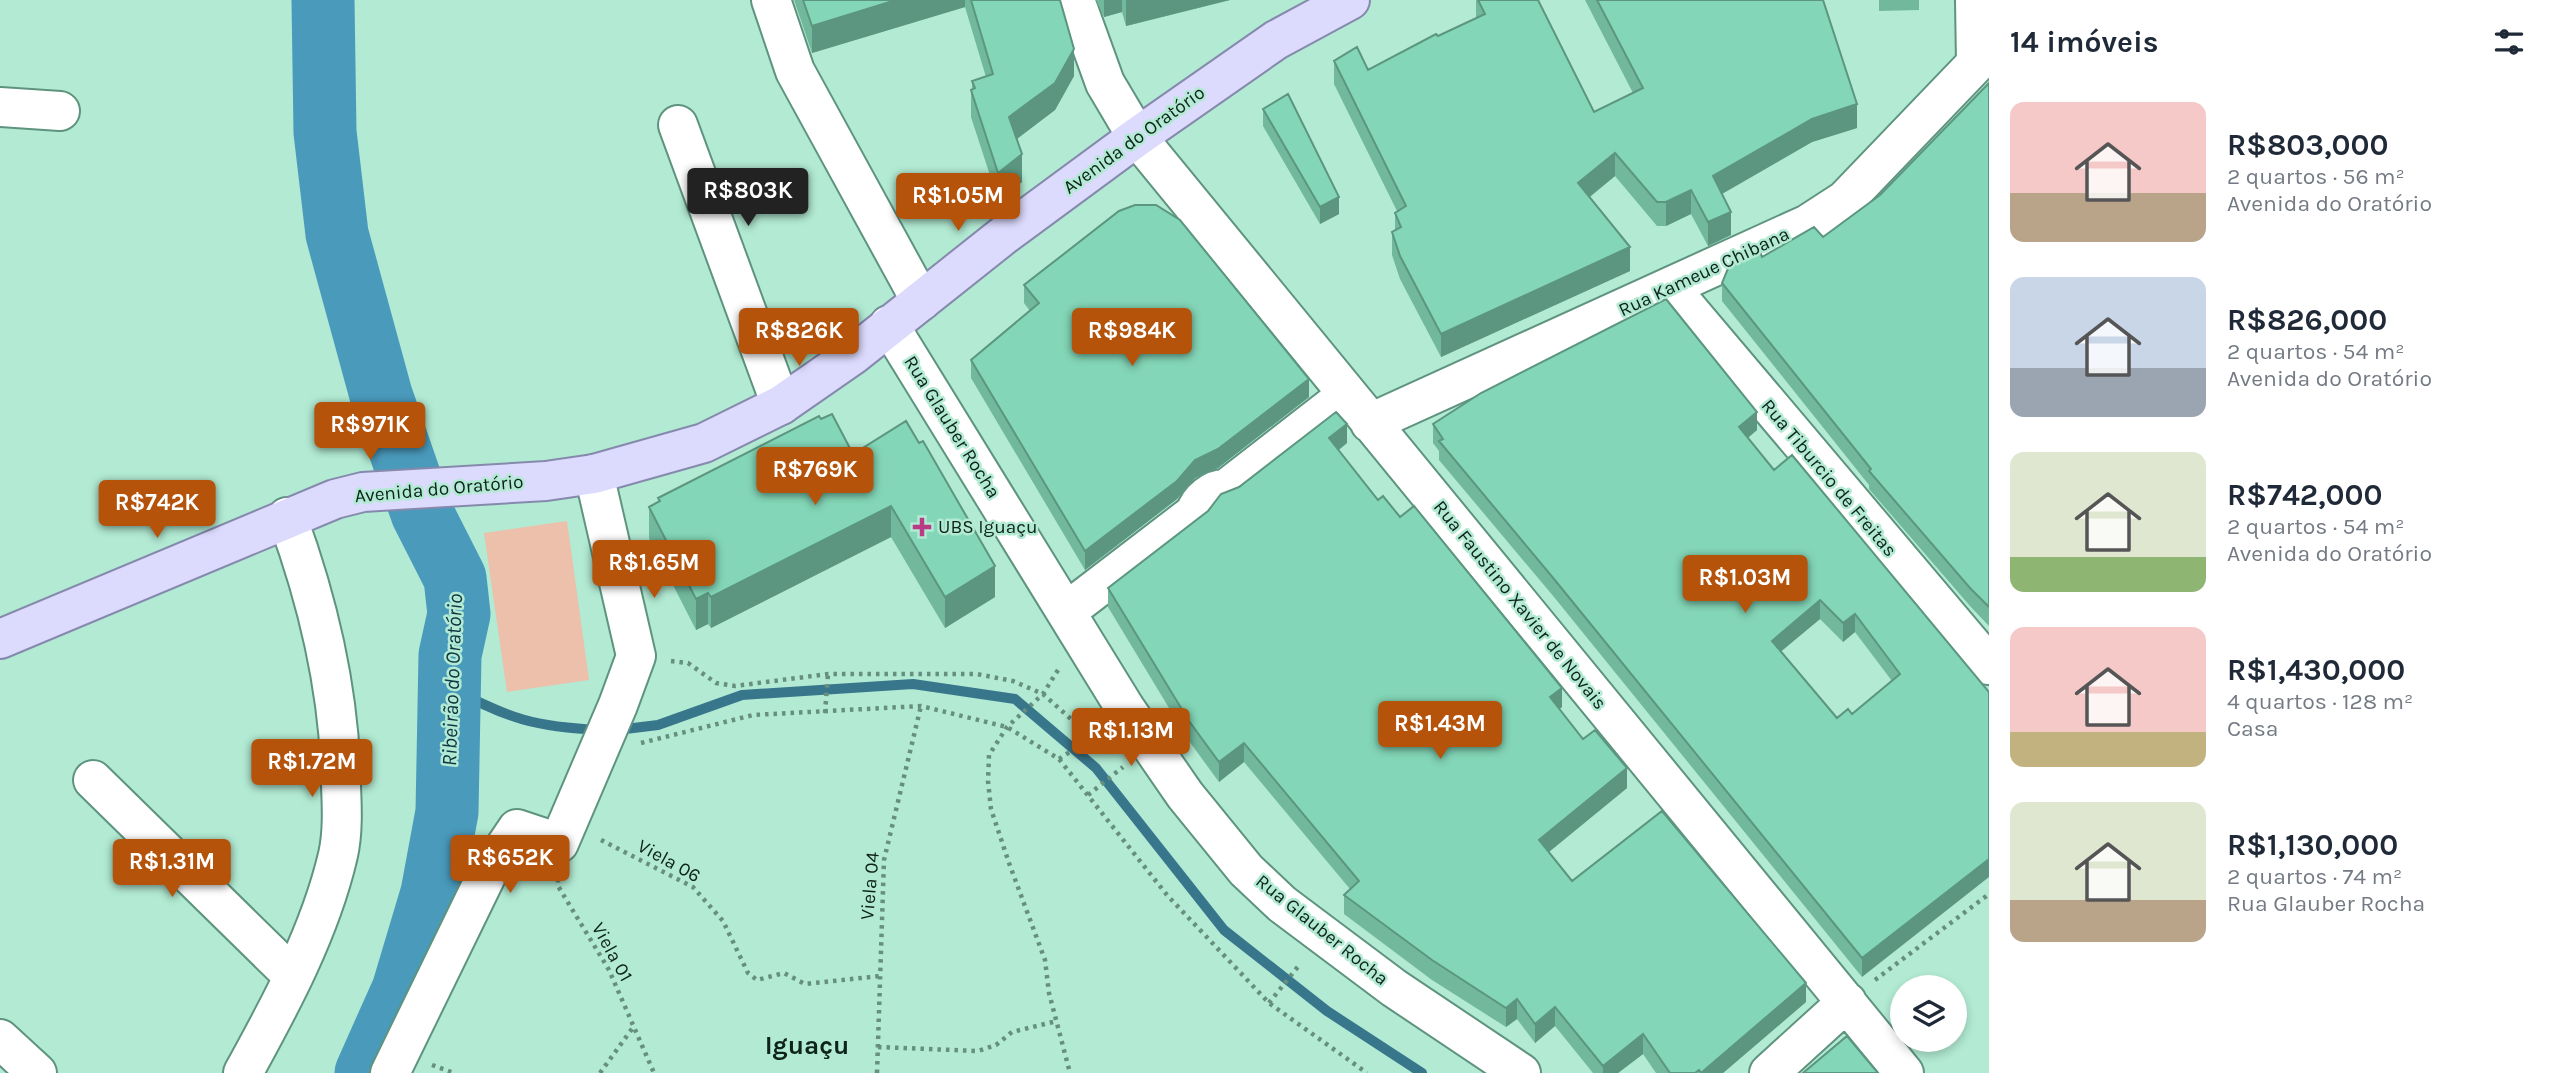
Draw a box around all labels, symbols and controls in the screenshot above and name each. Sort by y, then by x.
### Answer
icon: filters [2490,23,2528,61]
text: 14 imóveis [2010,24,2159,60]
street label: Avenida do Oratório [1059,81,1209,199]
text: R$803,000 [2227,127,2389,163]
icon: home [2066,130,2150,214]
text: 2 quartos · 56 m² [2227,163,2405,190]
pin: R$803K [691,168,805,228]
pin: R$1.05M [893,174,1023,233]
text: R$803K [703,177,793,204]
text: R$1.05M [912,182,1004,209]
text: Avenida do Oratório [2227,190,2432,217]
street label: Rua Kameue Chibana [1615,223,1793,321]
text: R$826,000 [2227,302,2387,338]
icon: home [2066,305,2150,389]
pin: R$826K [742,308,856,368]
pin: R$984K [1075,308,1189,368]
text: R$826K [755,317,843,344]
text: R$984K [1088,317,1176,344]
text: 2 quartos · 54 m² [2227,338,2405,365]
street label: Rua Glauber Rocha [899,352,1005,502]
text: Avenida do Oratório [2227,365,2432,392]
street label: Rua Tiburcio de Freitas [1757,395,1901,561]
pin: R$971K [313,402,427,462]
text: R$971K [330,411,410,438]
pin: R$769K [758,448,872,507]
text: R$769K [772,456,858,483]
street label: Avenida do Oratório [354,471,524,507]
text: R$742,000 [2227,477,2382,513]
pin: R$742K [100,480,214,540]
icon: home [2066,480,2150,564]
text: R$742K [115,489,199,516]
street label: Rua Faustino Xavier de Novais [1429,496,1611,714]
text: 2 quartos · 54 m² [2227,513,2405,540]
place label: UBS Iguaçu [938,516,1038,538]
marker: UBS Iguaçu [912,517,932,537]
pin: R$1.65M [589,540,719,600]
text: Avenida do Oratório [2227,540,2432,567]
text: R$1.65M [608,549,700,576]
pin: R$1.03M [1680,556,1810,615]
text: R$1.03M [1699,564,1791,591]
water label: Ribeirão do Oratório [437,593,467,767]
text: R$1,430,000 [2227,652,2405,688]
icon: home [2066,655,2150,739]
text: 4 quartos · 128 m² [2227,688,2413,715]
pin: R$1.43M [1375,702,1505,761]
pin: R$1.13M [1066,708,1196,768]
text: R$1.43M [1394,710,1486,737]
text: Casa [2227,715,2279,742]
text: R$1.13M [1088,717,1174,744]
pin: R$1.72M [247,740,377,799]
text: R$1.72M [267,748,357,775]
text: R$1,130,000 [2227,827,2398,863]
icon: home [2066,830,2150,914]
street label: Viela 06 [634,835,704,887]
pin: R$652K [453,836,567,895]
pin: R$1.31M [107,839,237,899]
text: R$652K [467,844,553,871]
text: R$1.31M [129,848,215,875]
street label: Viela 04 [856,851,884,921]
text: 2 quartos · 74 m² [2227,863,2402,890]
street label: Rua Glauber Rocha [1251,870,1393,990]
text: Rua Glauber Rocha [2227,890,2425,917]
street label: Viela 01 [587,919,637,985]
map controls [1890,975,1967,1052]
button: layers [1890,975,1967,1052]
district label: Iguaçu [765,1030,849,1061]

